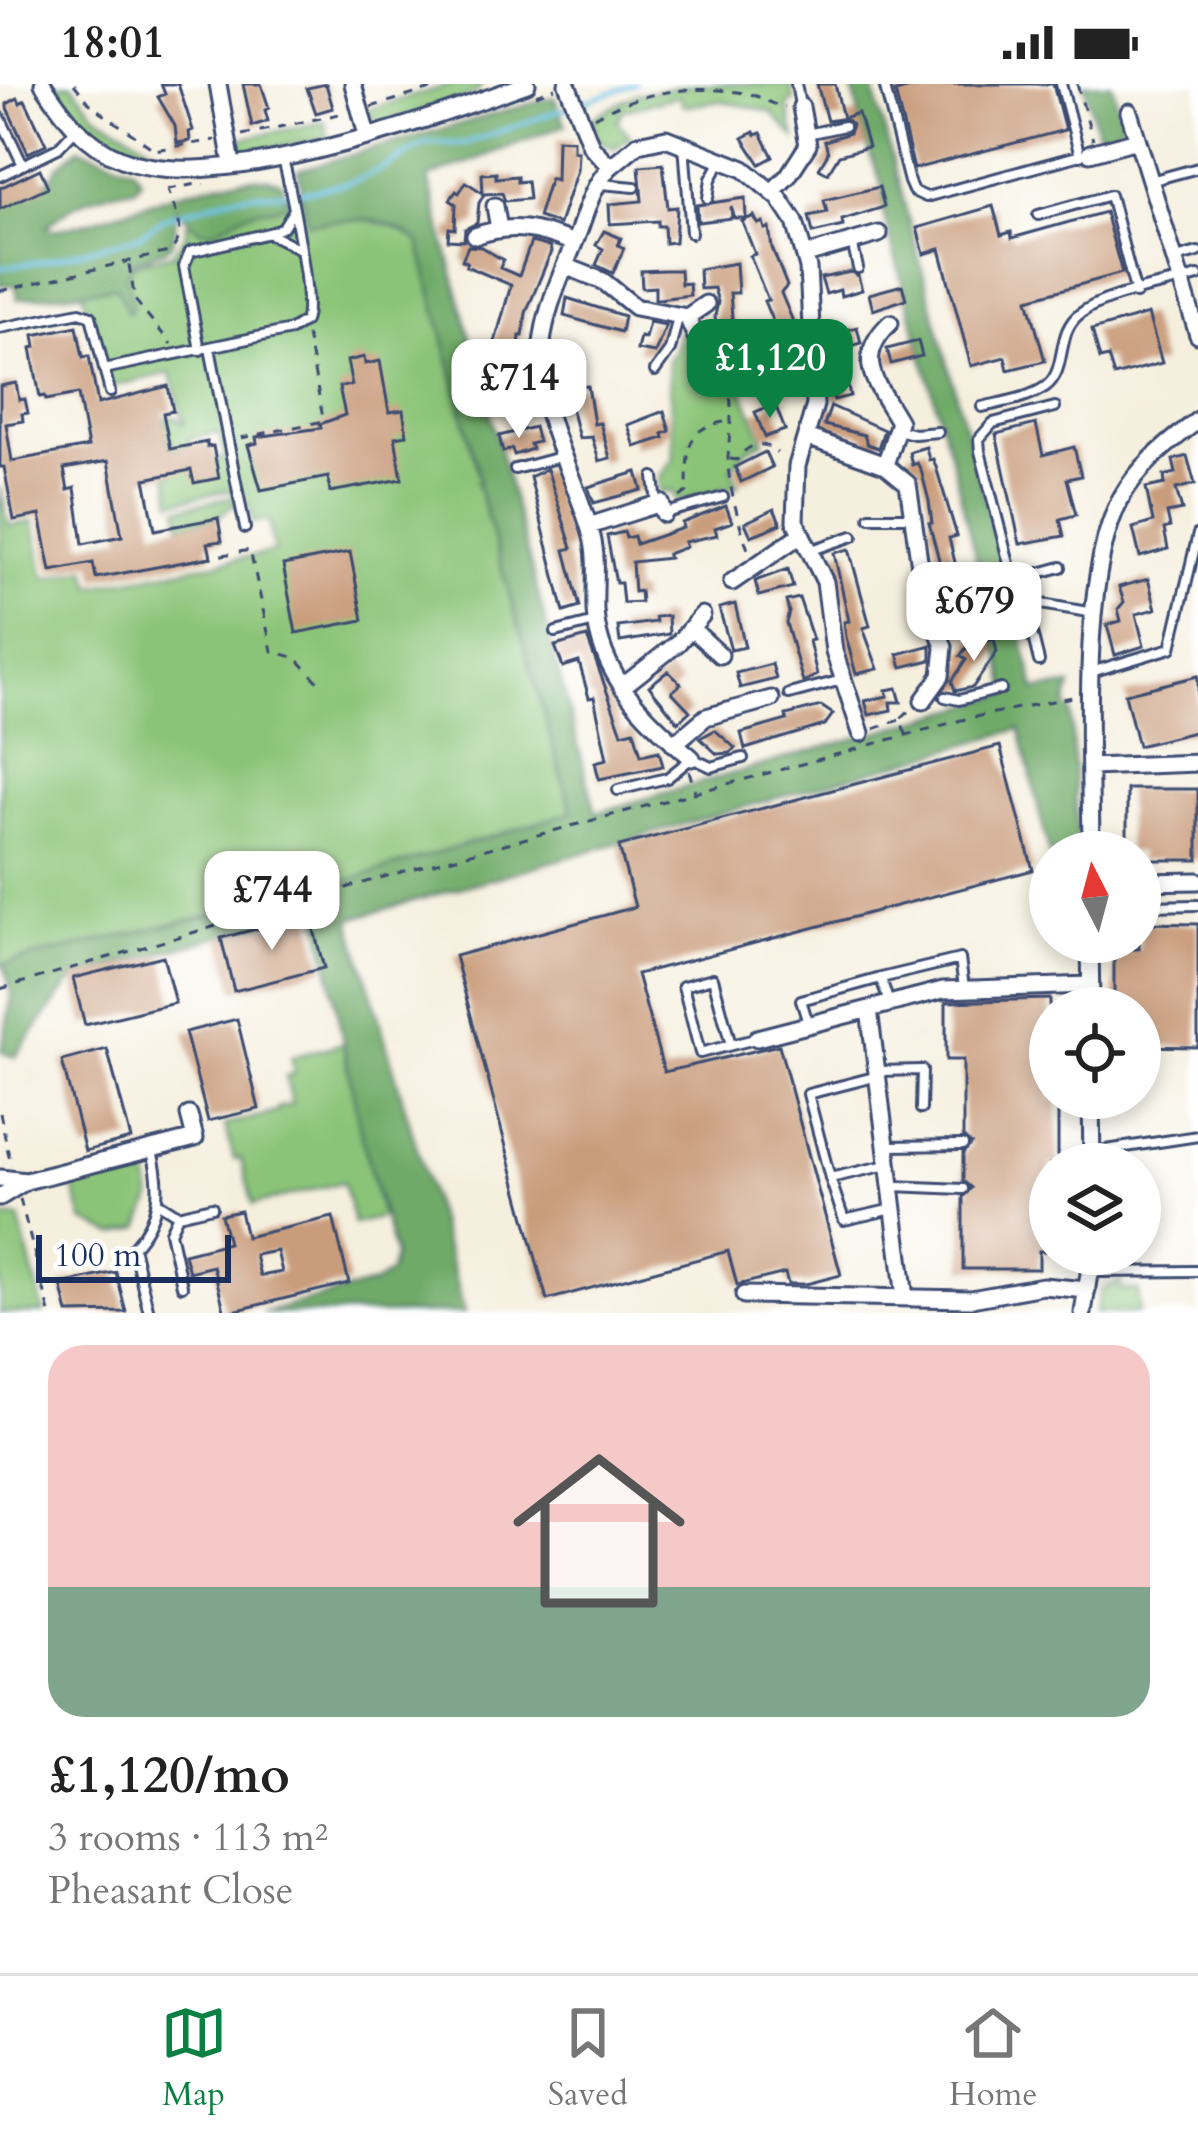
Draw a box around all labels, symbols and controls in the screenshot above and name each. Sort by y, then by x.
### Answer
text: 18:01 [60,12,165,73]
pin: £1,120 [672,319,868,421]
text: £1,120 [714,331,826,384]
pin: £714 [448,339,590,441]
text: £714 [478,351,560,404]
pin: £679 [903,562,1045,664]
text: £679 [933,574,1015,627]
north arrow [1029,831,1161,963]
map controls [1029,831,1161,1275]
pin: £744 [201,851,343,953]
text: £744 [231,863,313,916]
button: locate [1029,987,1161,1119]
button: layers [1029,1143,1161,1275]
scale bar [36,1229,231,1282]
text: 100 m [54,1233,141,1278]
icon: home [491,1423,707,1639]
text: £1,120/mo [48,1741,290,1811]
text: 3 rooms · 113 m² [48,1811,328,1864]
text: Pheasant Close [48,1864,293,1917]
tab: Map [161,2000,227,2117]
tab: Saved [548,2000,628,2117]
tab: Home [949,2000,1037,2117]

